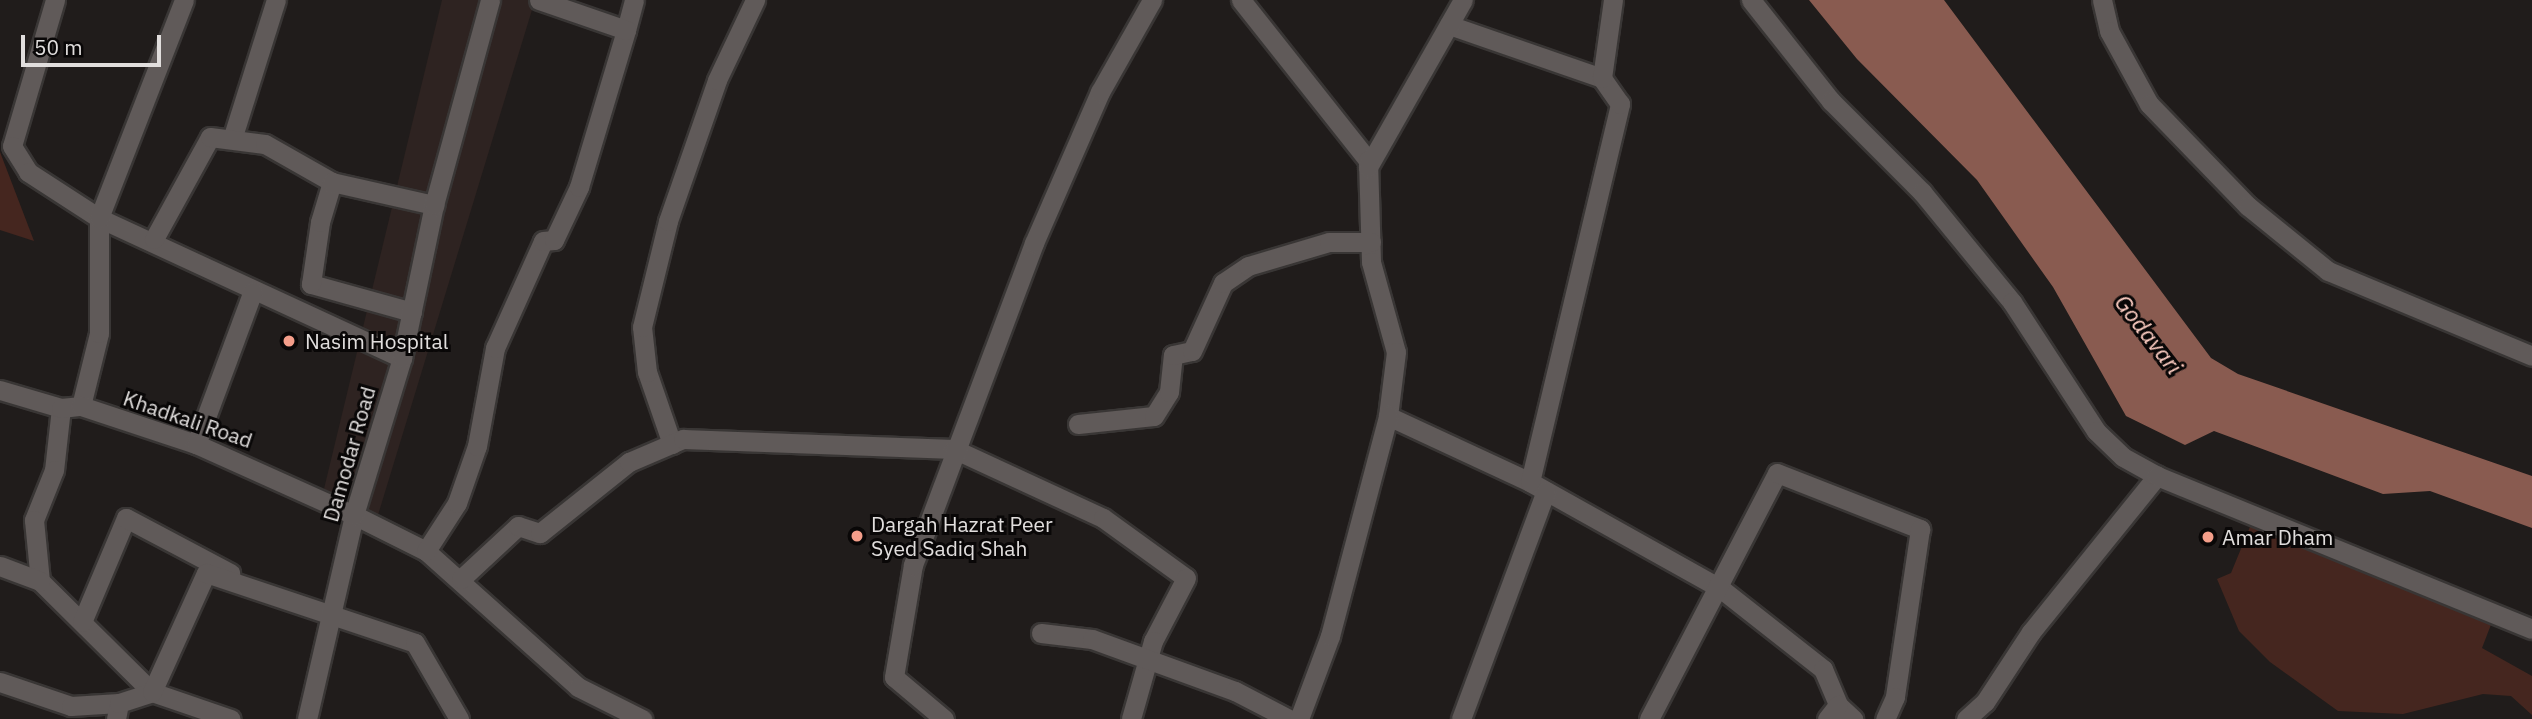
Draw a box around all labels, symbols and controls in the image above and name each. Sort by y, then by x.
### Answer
scale bar [24,21,164,65]
text: 50 m [34,33,83,61]
water label: Godavari [2109,289,2189,379]
place label: Nasim Hospital [305,328,448,354]
marker: Nasim Hospital [279,331,299,351]
street label: Damodar Road [318,383,380,525]
street label: Khadkali Road [120,385,256,453]
place label: Dargah Hazrat Peer Syed Sadiq Shah [871,511,1053,561]
place label: Amar Dham [2222,524,2333,550]
marker: Dargah Hazrat Peer Syed Sadiq Shah [849,528,865,544]
marker: Amar Dham [2200,529,2216,545]

